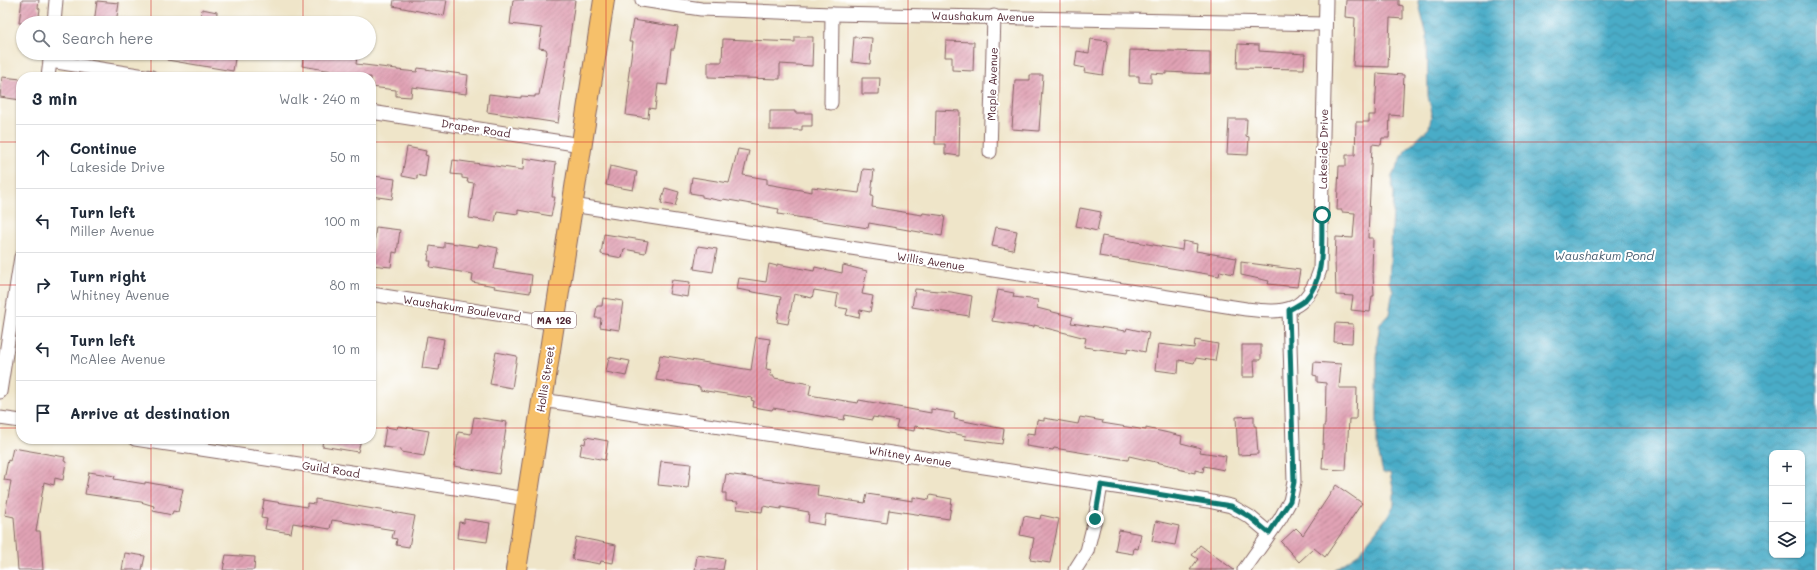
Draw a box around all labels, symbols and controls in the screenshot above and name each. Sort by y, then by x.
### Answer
street label: Waushakum Avenue [931,8,1035,24]
search box [16,16,376,60]
icon: search [30,27,52,49]
text: Search here [62,28,153,48]
street label: Maple Avenue [983,47,1001,121]
text: 3 min [32,87,77,109]
text: Walk · 240 m [279,90,360,107]
street label: Lakeside Drive [1315,109,1331,189]
street label: Draper Road [440,115,512,141]
text: Continue [70,138,137,158]
icon: ahead [32,146,54,168]
text: 50 m [330,148,360,165]
text: Lakeside Drive [70,158,165,175]
text: Turn left [70,202,135,222]
route start [1313,206,1331,224]
icon: left [32,210,54,232]
text: 100 m [324,212,360,229]
text: Miller Avenue [70,222,155,239]
water label: Waushakum Pond [1554,247,1655,263]
street label: Willis Avenue [896,248,966,274]
text: Turn right [70,266,147,286]
icon: right [32,274,54,296]
text: 80 m [330,276,360,293]
text: Whitney Avenue [70,286,170,303]
street label: Waushakum Boulevard [402,291,522,325]
road number: MA 126 [532,312,576,328]
text: Turn left [70,330,135,350]
icon: left [32,338,54,360]
text: 10 m [332,340,360,357]
street label: Hollis Street [532,345,558,413]
text: McAlee Avenue [70,350,166,367]
icon: arrive [32,402,54,424]
text: Arrive at destination [70,403,230,423]
street label: Whitney Avenue [867,442,953,470]
map controls [1769,450,1805,558]
button: + [1769,450,1805,486]
street label: Guild Road [301,457,361,481]
button: − [1769,486,1805,522]
route end [1086,510,1104,528]
button: layers [1769,522,1805,558]

